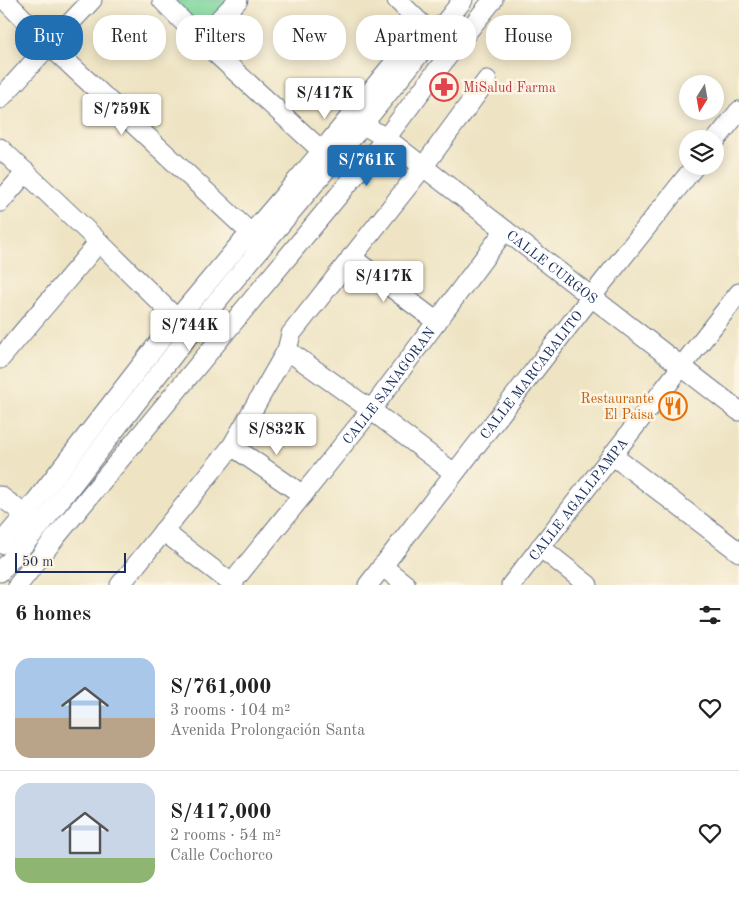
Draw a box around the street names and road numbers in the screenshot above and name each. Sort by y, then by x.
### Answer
street label: CALLE CURGOS [504,228,600,307]
street label: CALLE MARCABALITO [478,308,586,442]
street label: CALLE SANAGORAN [341,325,438,447]
street label: CALLE AGALLPAMPA [527,436,631,564]

